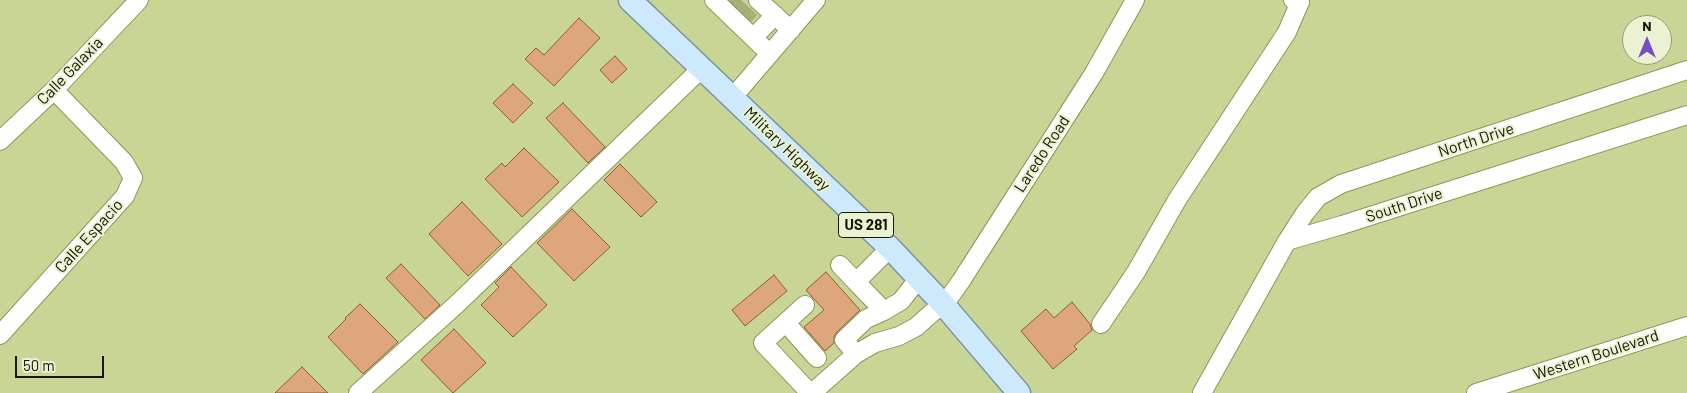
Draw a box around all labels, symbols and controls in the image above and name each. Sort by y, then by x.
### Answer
north arrow [1622,15,1672,65]
text: N [1642,17,1652,34]
street label: Calle Galaxia [33,33,107,109]
street label: Military Highway [740,103,834,195]
street label: Laredo Road [1010,112,1074,196]
street label: North Drive [1436,119,1516,161]
street label: South Drive [1363,184,1445,226]
street label: Calle Espacio [51,195,127,277]
road number: US 281 [838,212,894,238]
street label: Western Boulevard [1531,326,1661,384]
scale bar [18,346,106,378]
text: 50 m [23,356,55,374]

